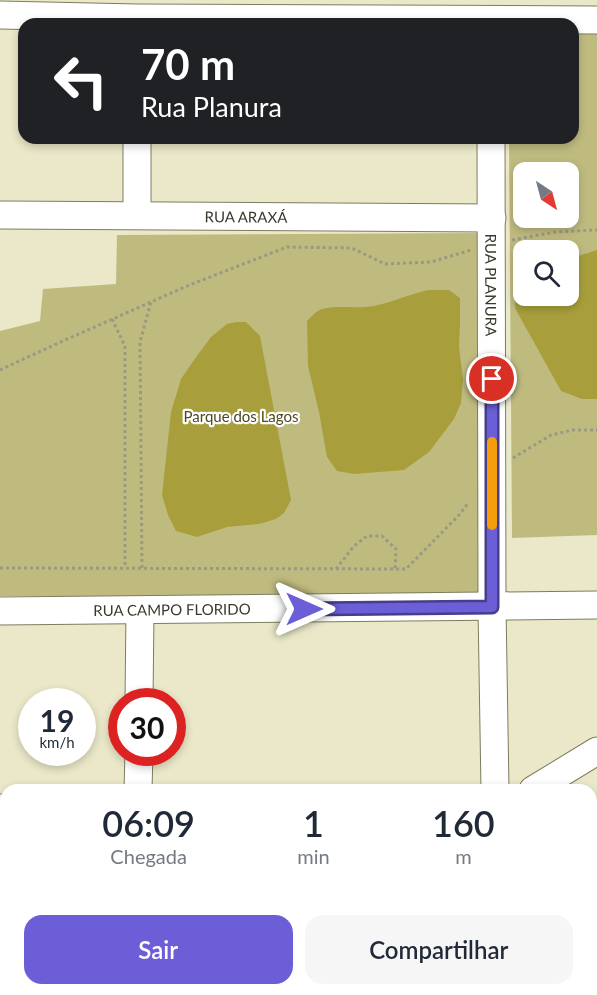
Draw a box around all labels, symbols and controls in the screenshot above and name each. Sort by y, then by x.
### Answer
text: 70 m [141,39,235,89]
icon: left [42,42,120,120]
text: Rua Planura [141,90,282,123]
north arrow [513,162,579,228]
map controls [513,162,579,306]
street label: RUA ARAXÁ [205,207,288,226]
street label: RUA PLANURA [482,234,500,337]
button: search [513,240,579,306]
pin [466,353,517,404]
icon: arrive [475,362,508,395]
park label: Parque dos Lagos [184,407,299,425]
position arrow [272,577,336,641]
street label: RUA CAMPO FLORIDO [93,599,251,619]
speed limit sign: 30 [108,688,186,766]
text: 19 [40,702,74,738]
text: km/h [39,733,75,751]
text: 06:09 [102,801,195,845]
text: 1 [303,801,324,845]
text: 160 [432,801,495,845]
text: Chegada [110,844,187,868]
text: min [297,844,330,868]
text: m [455,844,472,868]
button: Sair [24,915,293,984]
button: Compartilhar [305,915,573,984]

